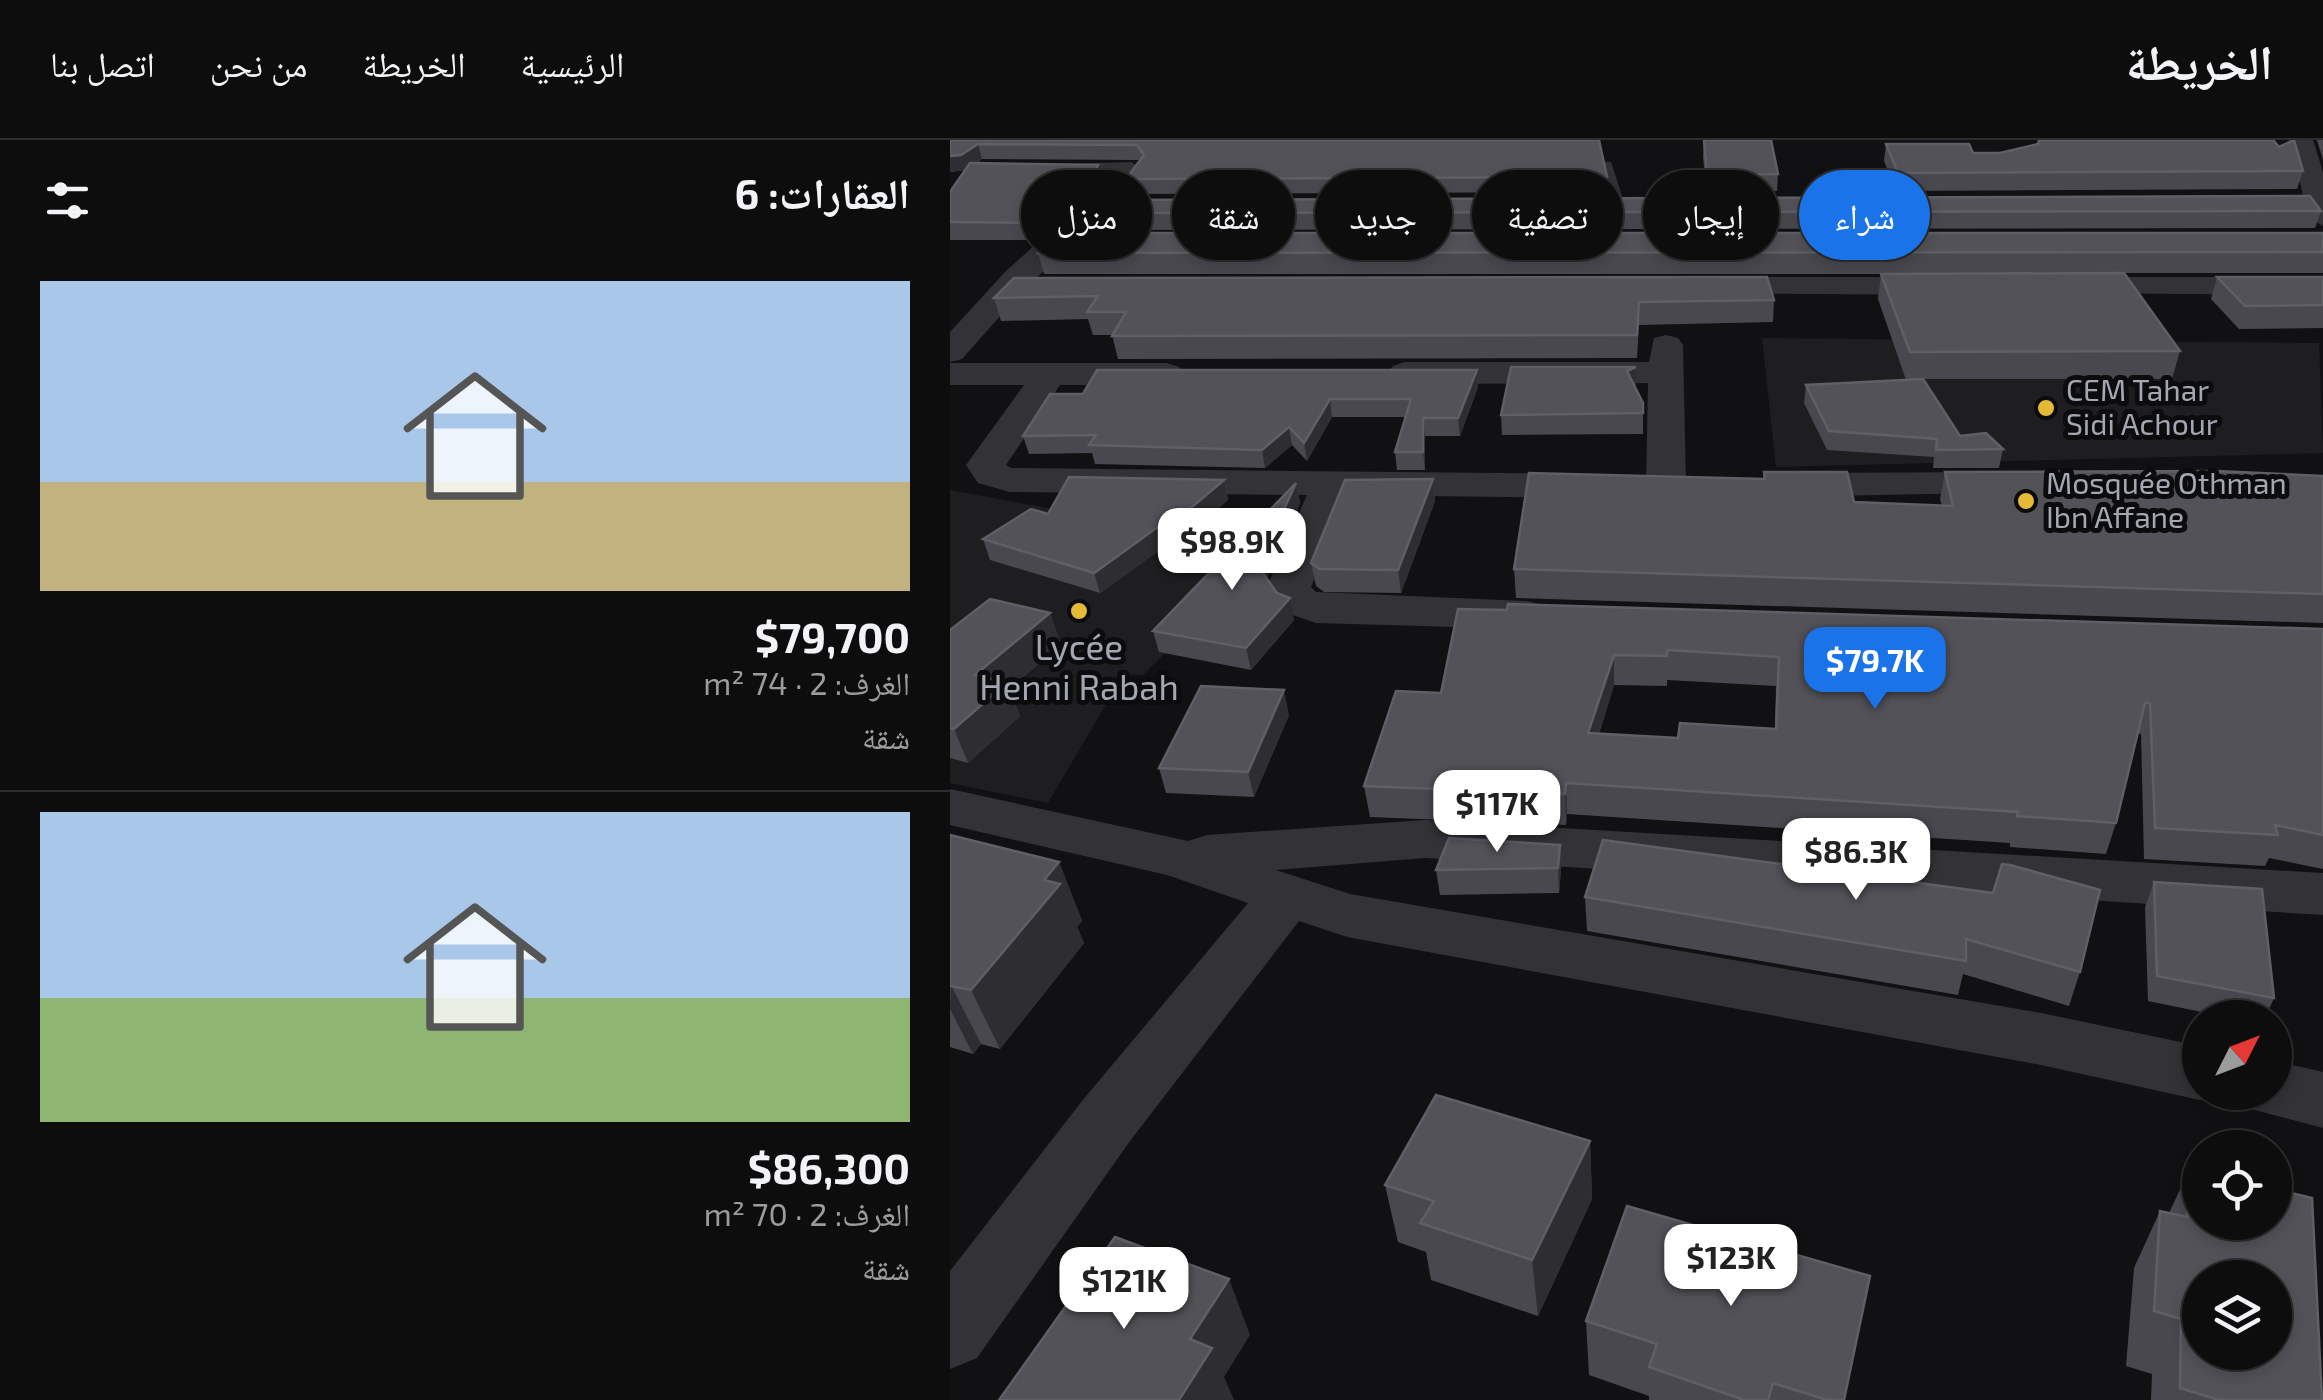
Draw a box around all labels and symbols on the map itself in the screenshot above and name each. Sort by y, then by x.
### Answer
place label: CEM Tahar Sidi Achour [2066,371,2218,441]
marker: CEM Tahar Sidi Achour [2035,397,2057,419]
place label: Mosquée Othman Ibn Affane [2046,464,2287,534]
marker: Mosquée Othman Ibn Affane [2015,490,2037,512]
pin: $98.9K [1151,508,1313,593]
marker: Lycée Henni Rabah [1068,600,1090,622]
place label: Lycée Henni Rabah [979,625,1179,707]
pin: $79.7K [1794,627,1956,712]
pin: $117K [1427,770,1567,855]
pin: $86.3K [1775,818,1937,903]
north arrow [2182,1000,2292,1110]
pin: $123K [1661,1224,1801,1309]
pin: $121K [1054,1247,1194,1332]

